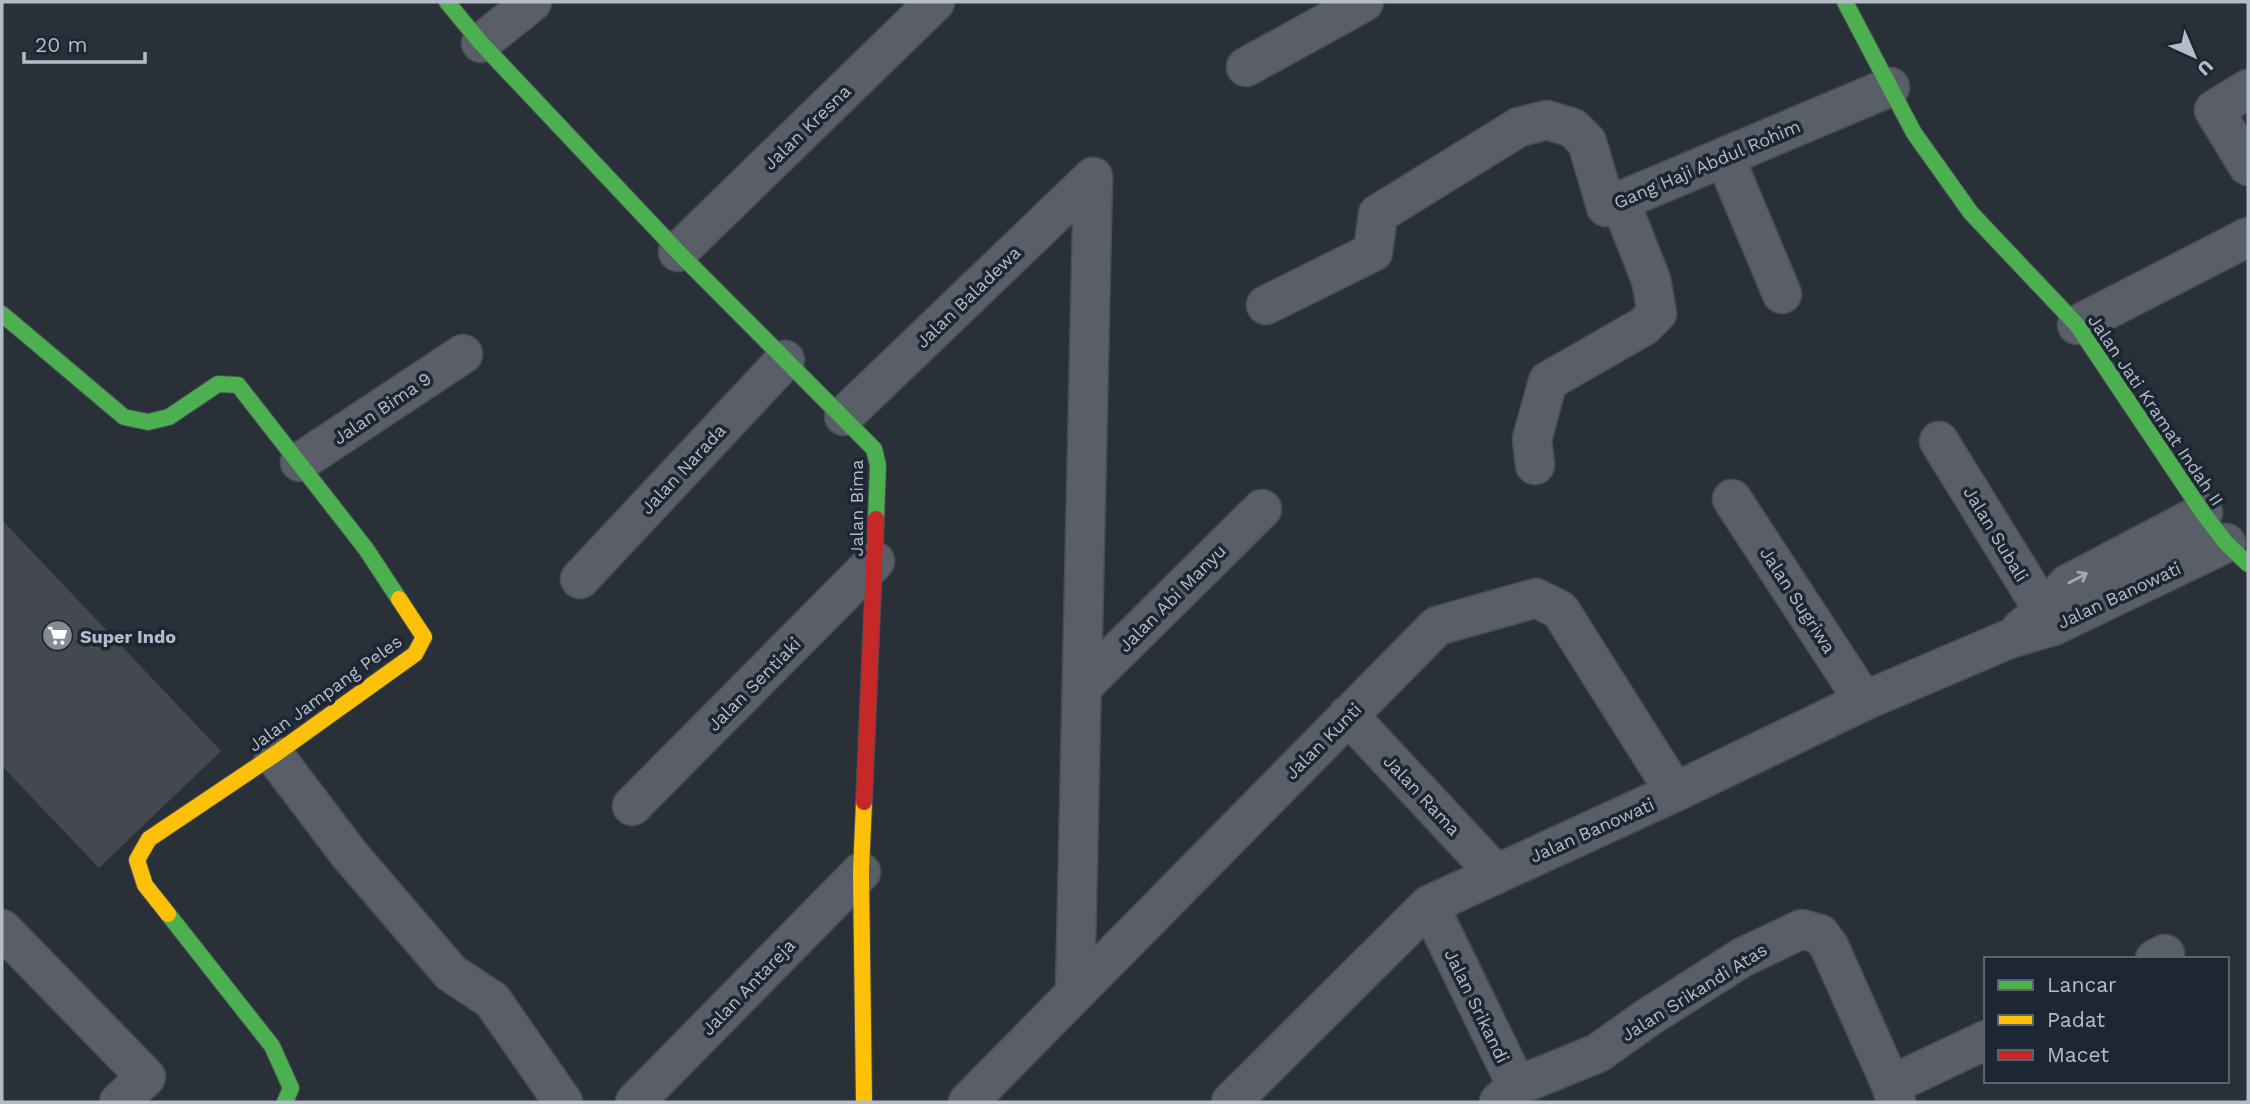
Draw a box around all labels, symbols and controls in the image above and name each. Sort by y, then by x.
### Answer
scale bar [24,21,145,65]
north arrow [2159,21,2229,91]
text: 20 m [35,32,87,57]
text: U [2193,55,2218,81]
street label: Jalan Kresna [759,80,855,174]
street label: Gang Haji Abdul Rohim [1611,115,1803,213]
street label: Jalan Baladewa [911,242,1025,352]
street label: Jalan Jati Kramat Indah II [2084,310,2228,510]
street label: Jalan Bima 9 [329,367,435,449]
street label: Jalan Narada [636,420,730,518]
street label: Jalan Bima [846,460,867,556]
street label: Jalan Subali [1959,483,2033,585]
street label: Jalan Abi Manyu [1114,540,1230,656]
street label: Jalan Sugriwa [1756,543,1840,657]
street label: Jalan Banowati [2054,557,2184,633]
one-way arrow [2067,571,2088,585]
supermarket icon: Super Indo [40,619,74,653]
place label: Super Indo [80,626,176,647]
street label: Jalan Jampang Peles [244,630,406,756]
street label: Jalan Sentiaki [703,633,805,735]
street label: Jalan Kunti [1281,699,1365,783]
street label: Jalan Rama [1379,750,1465,840]
street label: Jalan Banowati [1527,793,1657,867]
street label: Jalan Antareja [697,935,799,1039]
street label: Jalan Srikandi Atas [1617,939,1771,1045]
street label: Jalan Srikandi [1440,946,1514,1066]
legend [1984,957,2229,1083]
text: Lancar [2047,972,2117,997]
text: Padat [2047,1007,2105,1032]
text: Macet [2047,1042,2109,1067]

